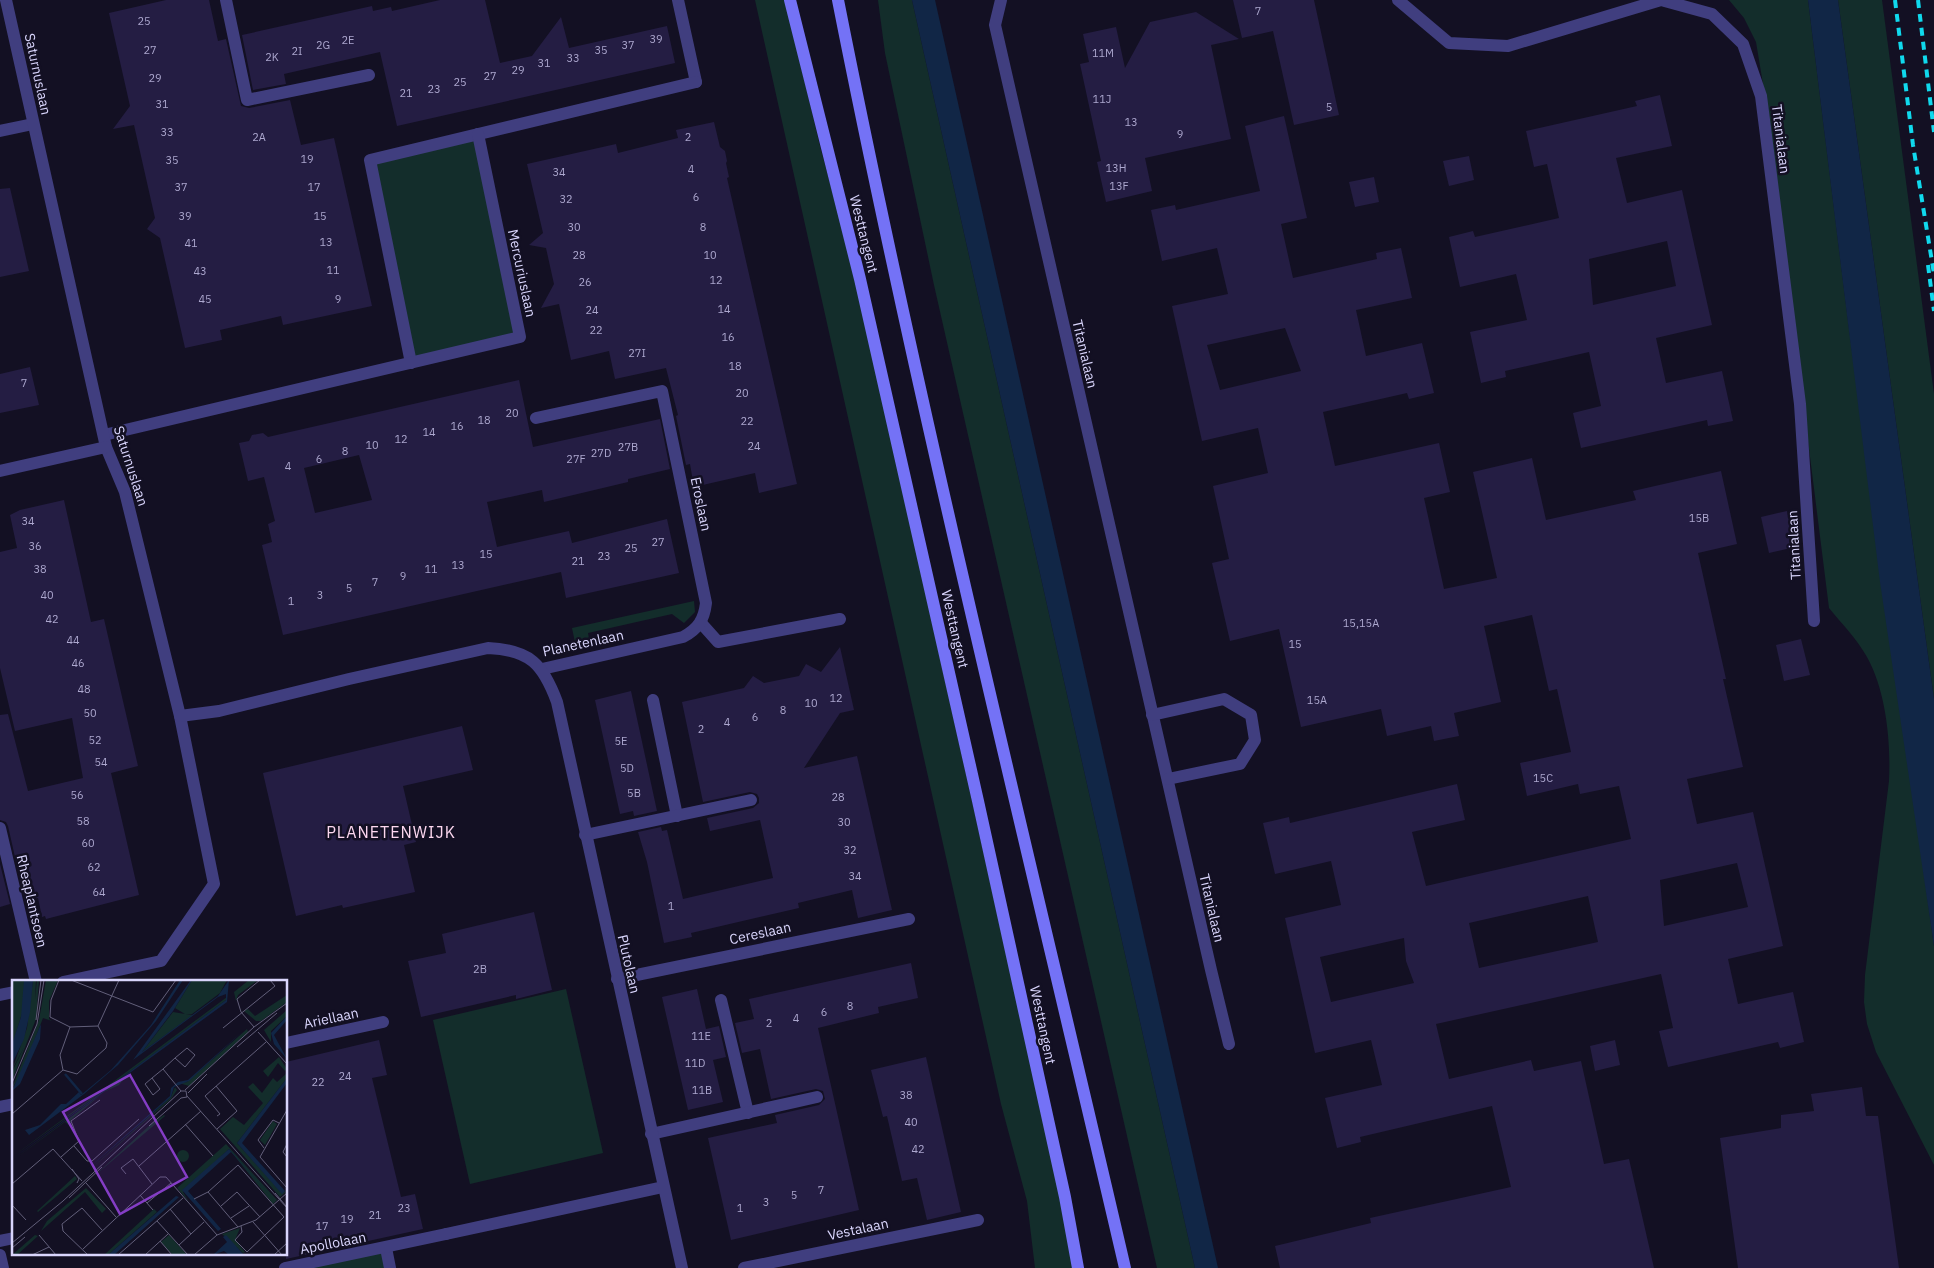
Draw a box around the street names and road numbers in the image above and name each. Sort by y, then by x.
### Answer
street label: Saturnuslaan [21,32,55,116]
street label: Titanialaan [1768,103,1794,175]
street label: Westtangent [846,193,882,275]
street label: Mercuriuslaan [504,227,540,319]
street label: Titanialaan [1068,318,1102,390]
street label: Saturnuslaan [110,424,152,508]
street label: Eroslaan [687,475,715,533]
street label: Titanialaan [1783,510,1805,580]
street label: Westtangent [937,588,973,670]
street label: Planetenlaan [541,626,625,660]
street label: Rheaplantsoen [13,853,51,949]
street label: Titanialaan [1195,872,1229,944]
street label: Cereslaan [727,918,793,948]
street label: Plutolaan [614,933,644,995]
street label: Westtangent [1026,984,1060,1066]
street label: Ariellaan [302,1003,360,1033]
street label: Vestalaan [826,1214,890,1244]
street label: Apollolaan [298,1228,368,1258]

